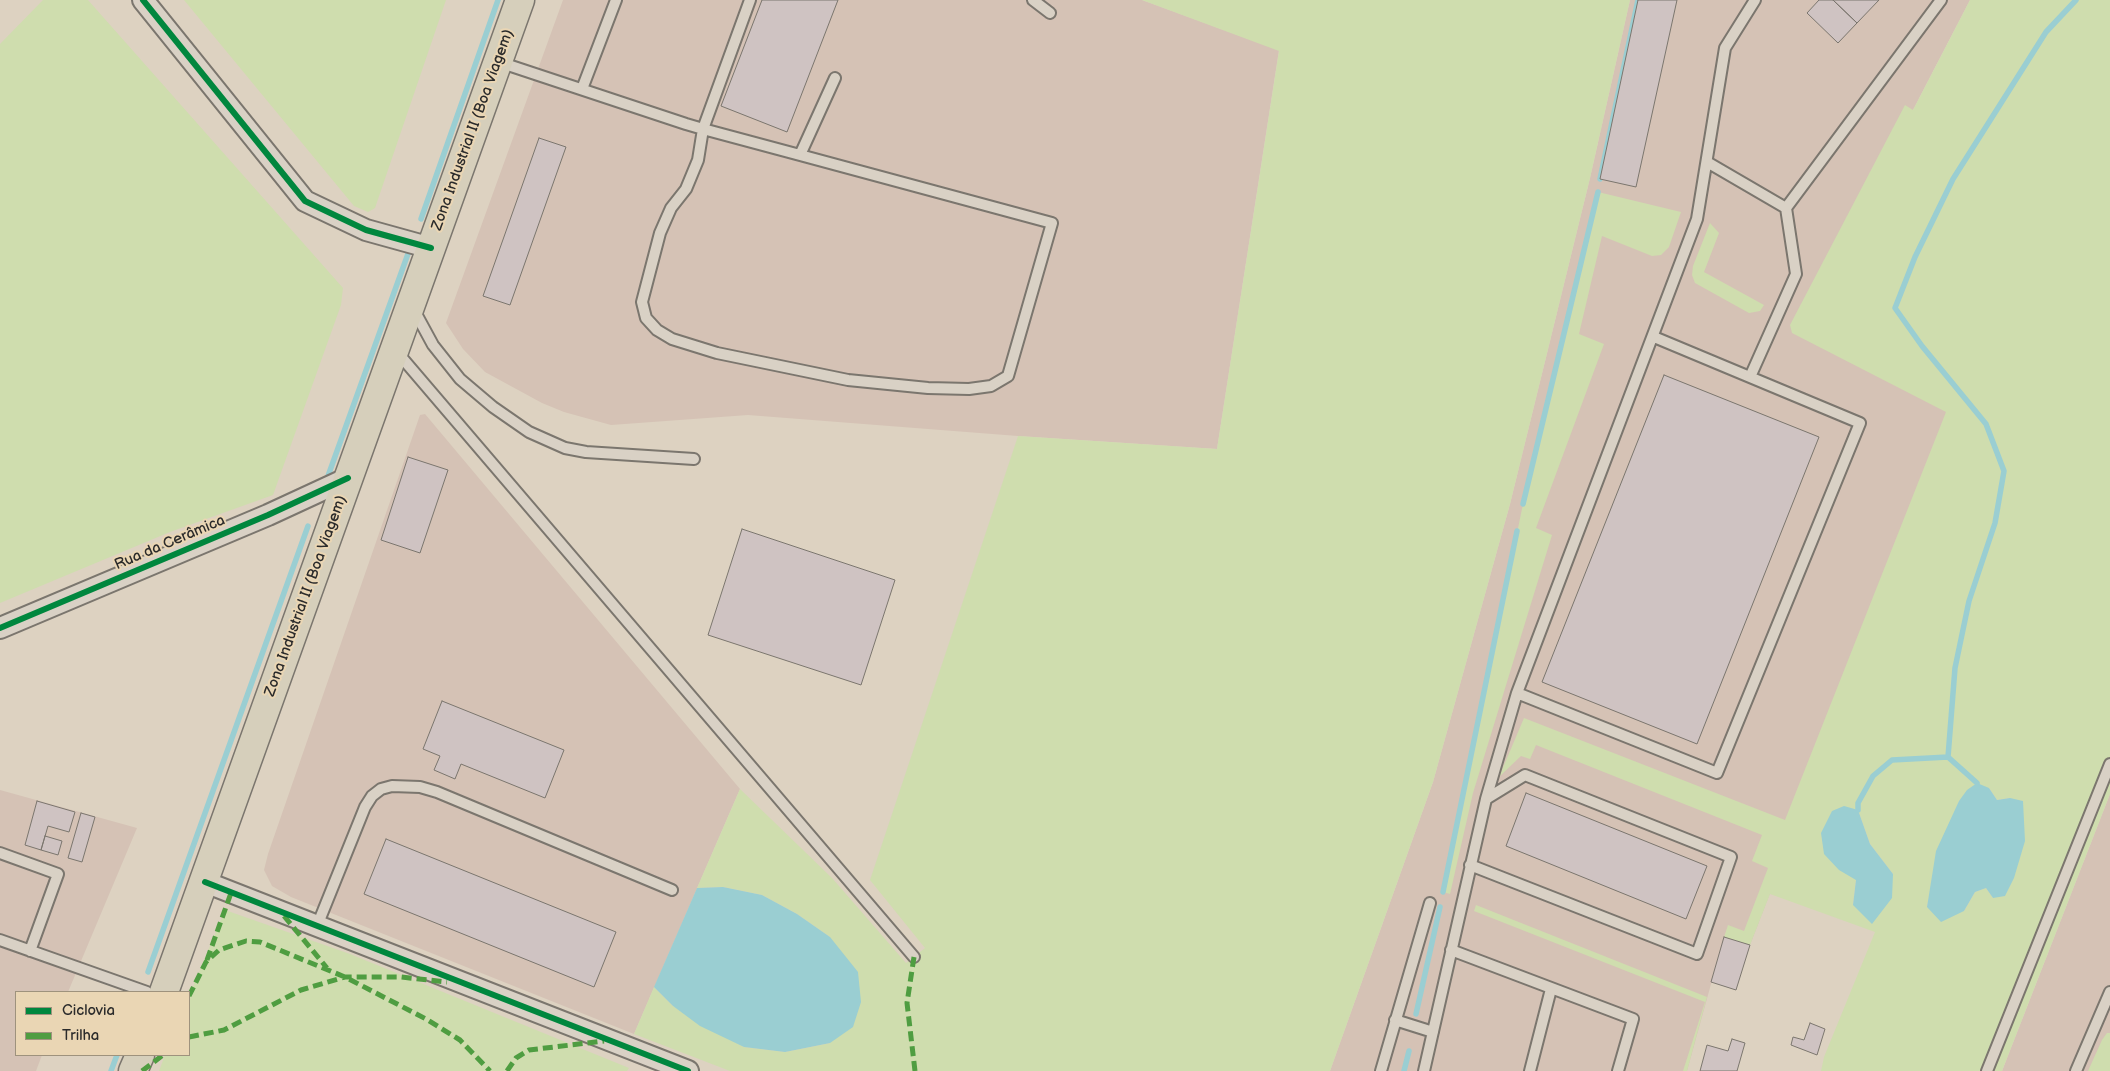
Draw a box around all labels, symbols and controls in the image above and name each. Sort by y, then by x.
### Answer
street label: Zona Industrial II (Boa Viagem) [428,27,518,233]
street label: Zona Industrial II (Boa Viagem) [261,493,351,699]
street label: Rua da Cerâmica [112,512,228,574]
legend [15,991,190,1056]
text: Ciclovia [62,1001,115,1020]
text: Trilha [62,1026,99,1045]

